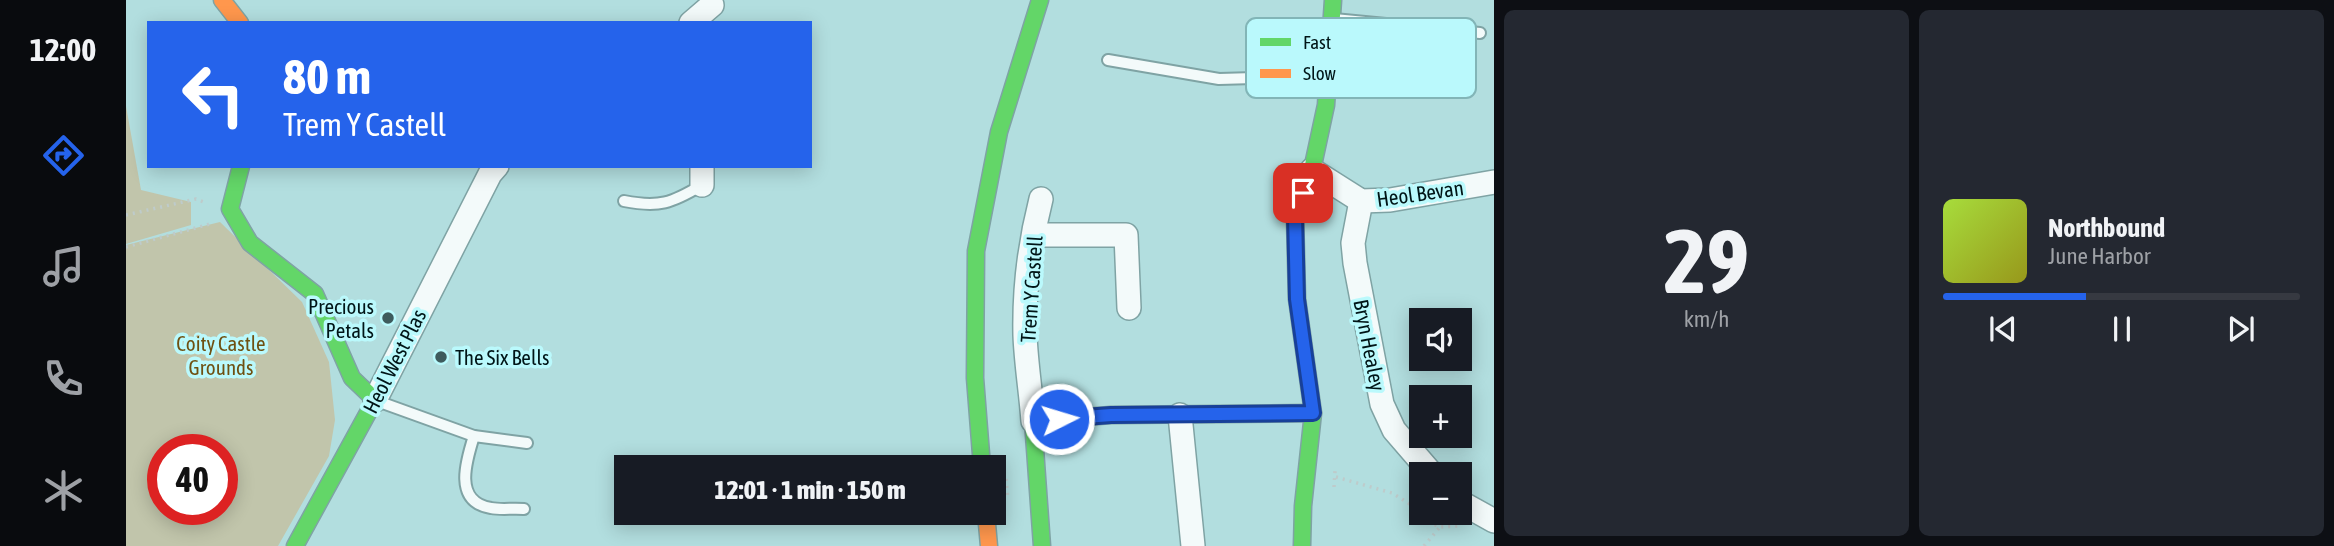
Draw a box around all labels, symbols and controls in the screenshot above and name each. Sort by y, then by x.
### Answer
legend [1246,18,1476,98]
text: 12:00 [30,31,96,68]
text: Fast [1303,31,1331,53]
text: 80 m [283,48,371,104]
icon: left [168,49,259,140]
text: Slow [1303,62,1337,84]
text: Trem Y Castell [283,106,446,143]
icon: directions [39,131,88,180]
pin [1273,163,1333,223]
icon: arrive [1284,174,1322,212]
street label: Heol Bevan [1375,175,1465,211]
text: 29 [1664,208,1749,312]
text: Northbound [2048,213,2165,243]
street label: Trem Y Castell [1015,234,1047,343]
icon: music [39,242,88,291]
text: June Harbor [2048,243,2151,269]
place label: Precious Petals [308,294,374,342]
street label: Bryn Healey [1349,297,1391,393]
street label: Heol West Plas [358,305,430,417]
text: km/h [1684,306,1729,332]
map controls [1409,308,1472,525]
button: sound [1409,308,1472,371]
marker: Precious Petals [380,310,396,326]
icon: previous [1984,310,2022,348]
icon: pause [2103,310,2141,348]
icon: next [2222,310,2260,348]
park label: Coity Castle Grounds [176,331,266,379]
place label: The Six Bells [455,345,549,369]
marker: The Six Bells [433,349,449,365]
icon: phone [39,354,88,403]
position arrow [1022,382,1096,456]
button: + [1409,385,1472,448]
speed limit sign: 40 [147,434,238,525]
button: − [1409,462,1472,525]
icon: climate [39,466,88,515]
text: 12:01 · 1 min · 150 m [714,475,906,505]

